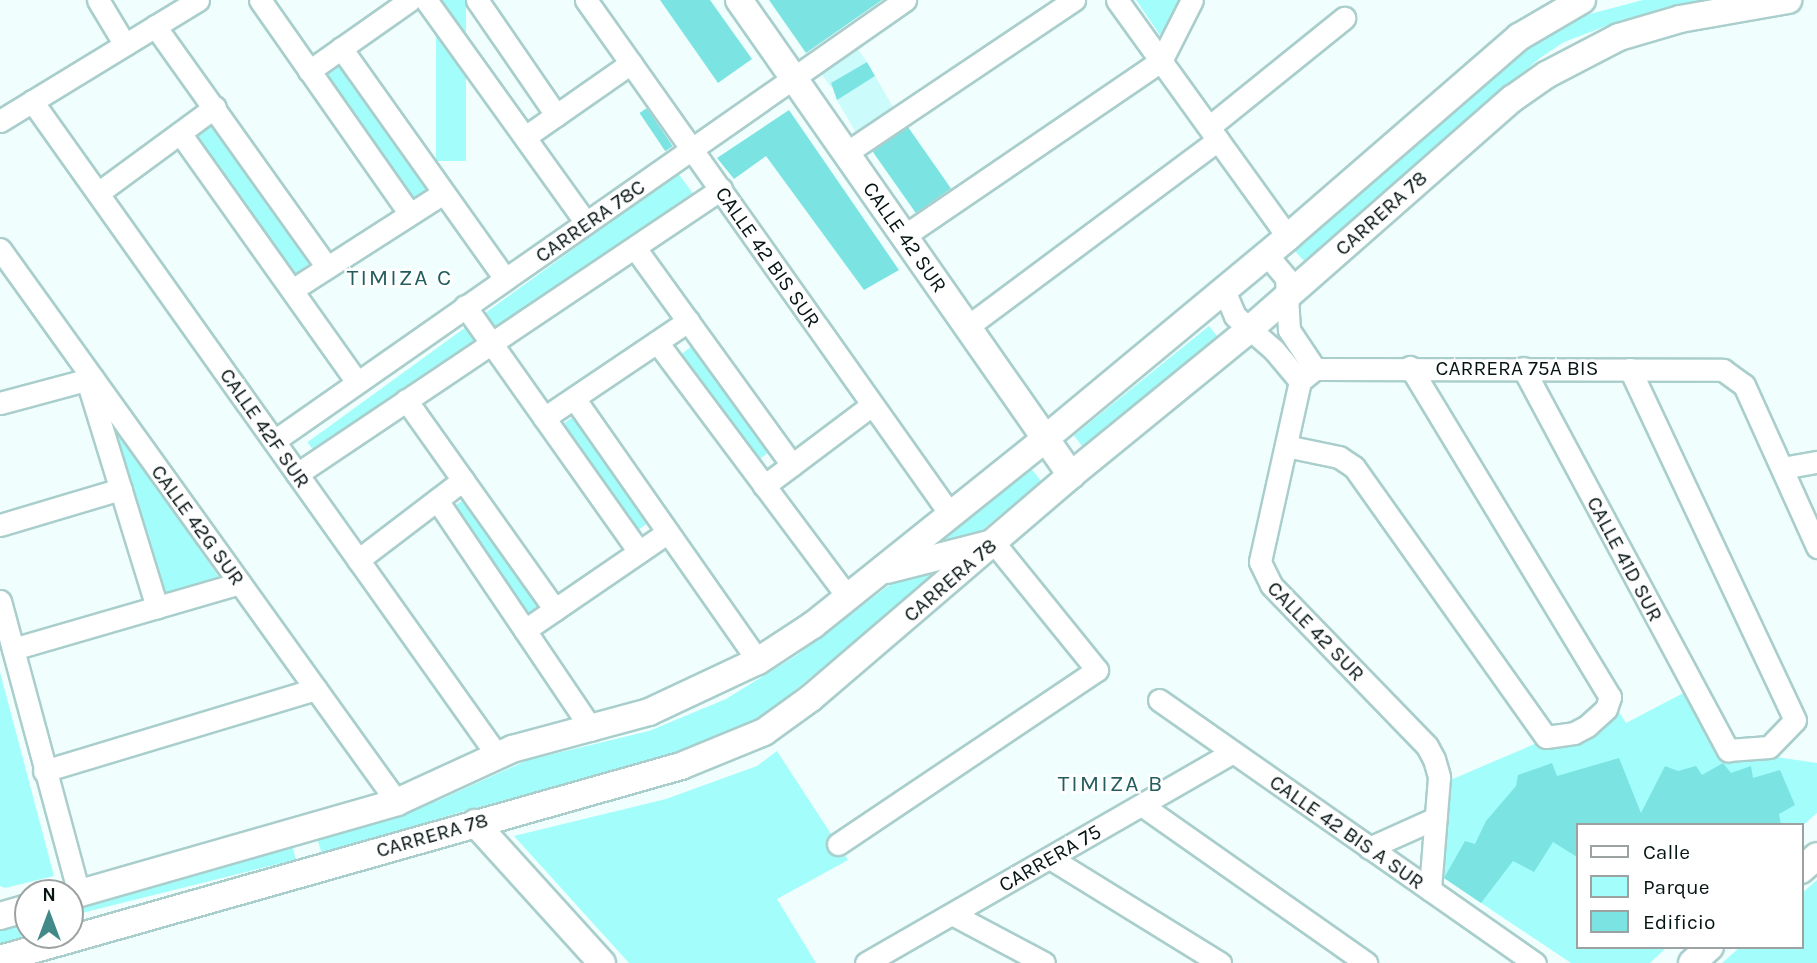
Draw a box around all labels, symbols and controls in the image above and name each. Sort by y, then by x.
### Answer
street label: CARRERA 78 [1330,165,1432,261]
street label: CARRERA 78C [530,174,650,268]
street label: CALLE 42 SUR [858,177,952,297]
street label: CALLE 42 BIS SUR [710,182,826,332]
district label: TIMIZA C [348,264,452,292]
street label: CARRERA 75A BIS [1436,355,1598,381]
street label: CALLE 42F SUR [214,363,316,493]
street label: CALLE 42G SUR [146,460,250,590]
street label: CALLE 41D SUR [1581,492,1669,626]
street label: CARRERA 78 [898,533,1002,627]
street label: CALLE 42 SUR [1262,576,1370,686]
street label: CALLE 42 BIS A SUR [1265,769,1429,895]
district label: TIMIZA B [1059,770,1163,798]
street label: CARRERA 78 [373,807,491,863]
street label: CARRERA 75 [994,819,1106,897]
legend [1576,823,1803,949]
text: Calle [1643,840,1690,864]
text: Parque [1643,875,1710,899]
north arrow [14,879,84,949]
text: N [42,884,56,906]
text: Edificio [1643,910,1716,934]

